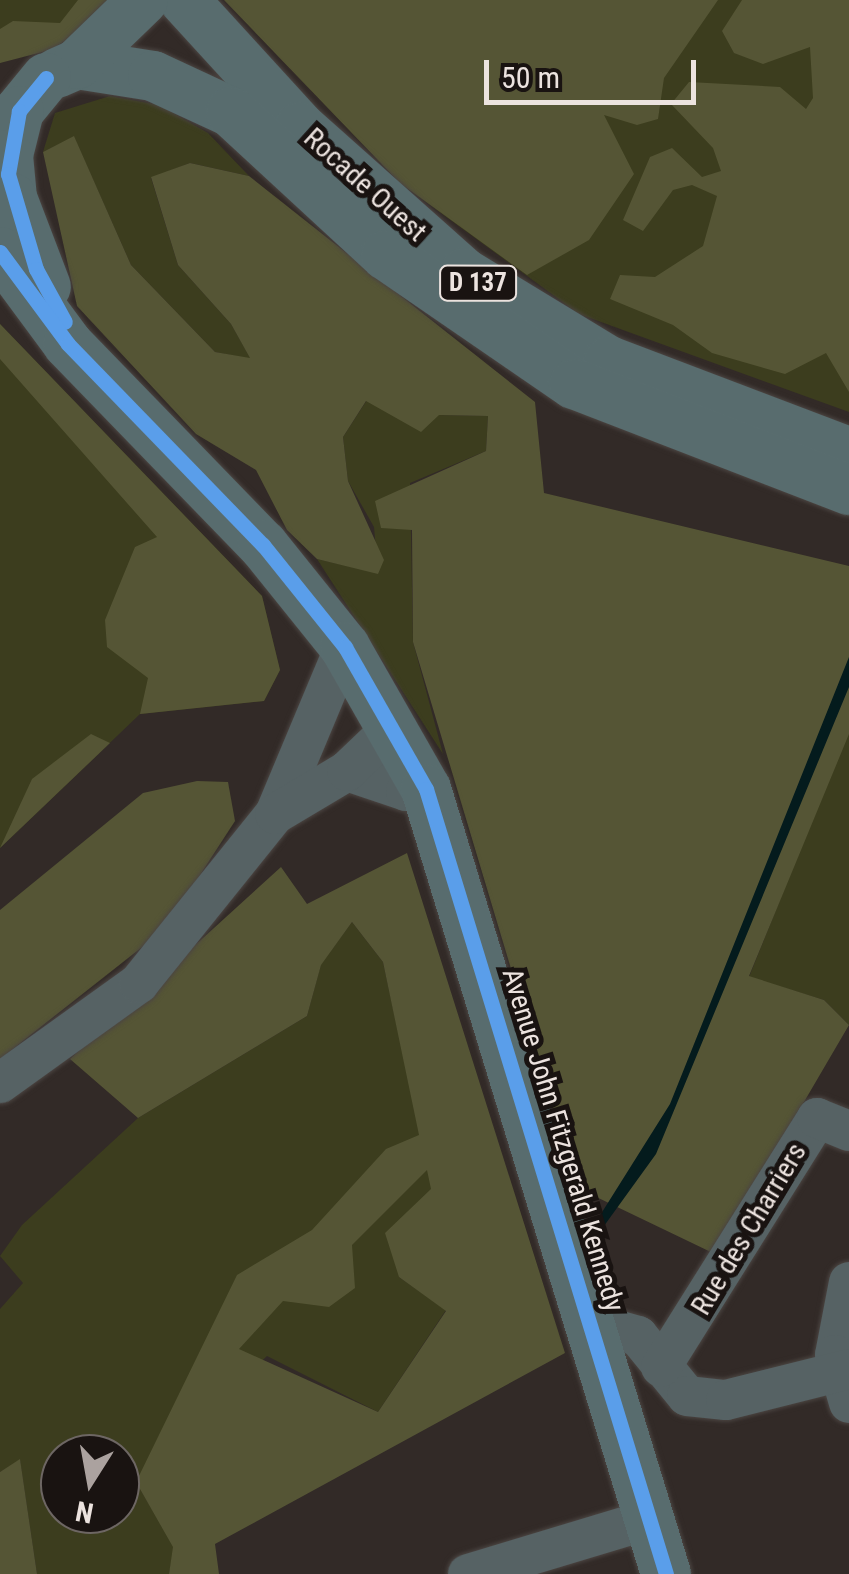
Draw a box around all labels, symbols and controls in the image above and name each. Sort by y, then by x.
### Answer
scale bar [489,40,702,102]
text: 50 m [501,60,560,95]
street label: Rocade Ouest [297,121,433,249]
road number: D 137 [438,263,518,303]
street label: Avenue John Fitzgerald Kennedy [495,964,631,1316]
street label: Rue des Charriers [684,1137,814,1321]
north arrow [40,1434,140,1534]
text: N [73,1494,96,1530]

